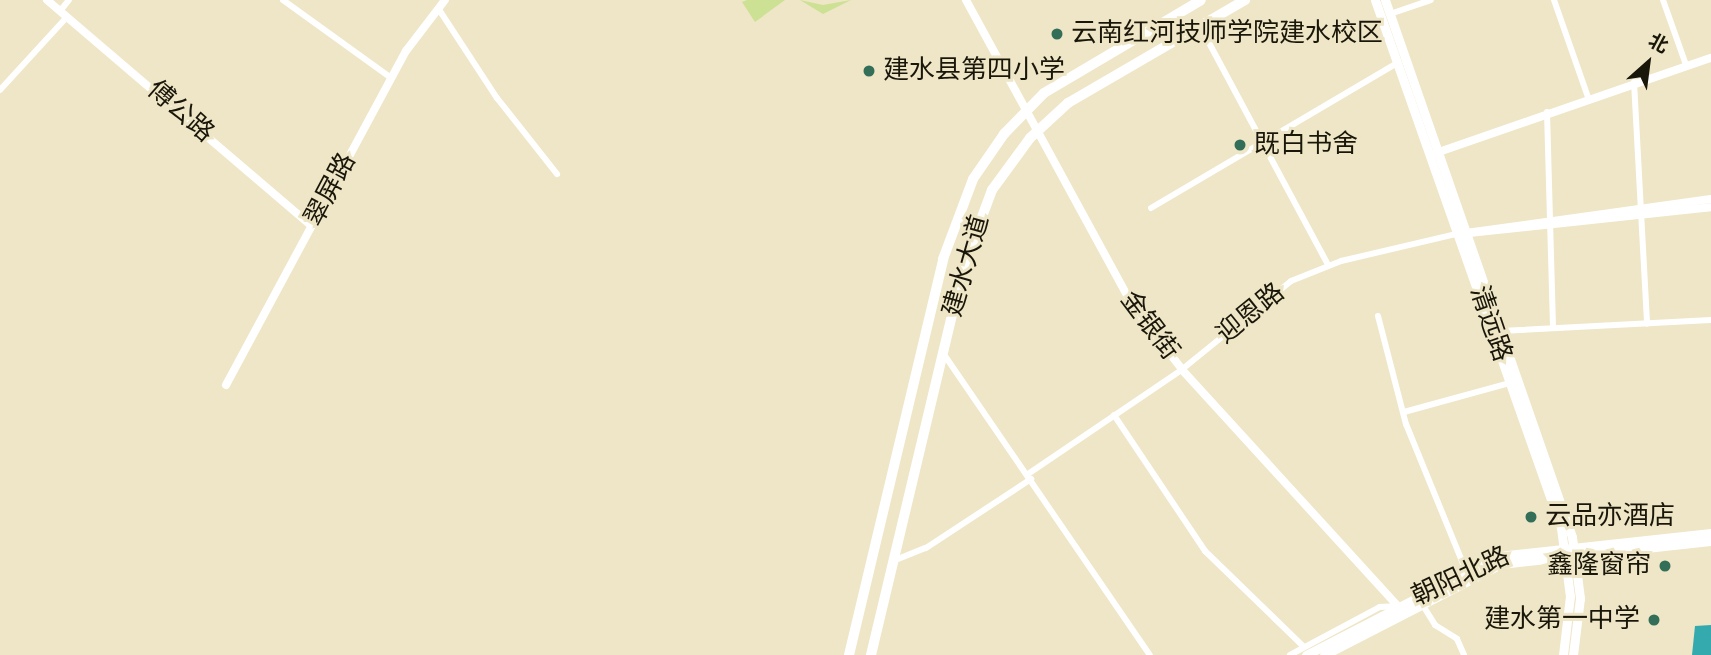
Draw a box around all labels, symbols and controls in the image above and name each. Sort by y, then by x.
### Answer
place label: 云南红河技师学院建水校区 [1071,18,1383,50]
marker: 云南红河技师学院建水校区 [1049,26,1065,42]
text: 北 [1643,27,1673,61]
north arrow [1613,28,1683,98]
place label: 建水县第四小学 [883,55,1065,87]
marker: 建水县第四小学 [861,63,877,79]
street label: 傅公路 [140,75,220,149]
place label: 既白书舍 [1254,129,1358,161]
marker: 既白书舍 [1232,137,1248,153]
street label: 翠屏路 [299,148,363,232]
street label: 建水大道 [938,212,996,320]
street label: 迎恩路 [1211,277,1291,351]
street label: 清远路 [1463,282,1517,366]
street label: 金银街 [1113,285,1185,367]
place label: 云品亦酒店 [1545,501,1675,533]
marker: 云品亦酒店 [1523,509,1539,525]
street label: 朝阳北路 [1407,541,1515,613]
place label: 鑫隆窗帘 [1547,550,1651,582]
marker: 鑫隆窗帘 [1657,558,1673,574]
place label: 建水第一中学 [1484,604,1640,636]
marker: 建水第一中学 [1646,612,1662,628]

